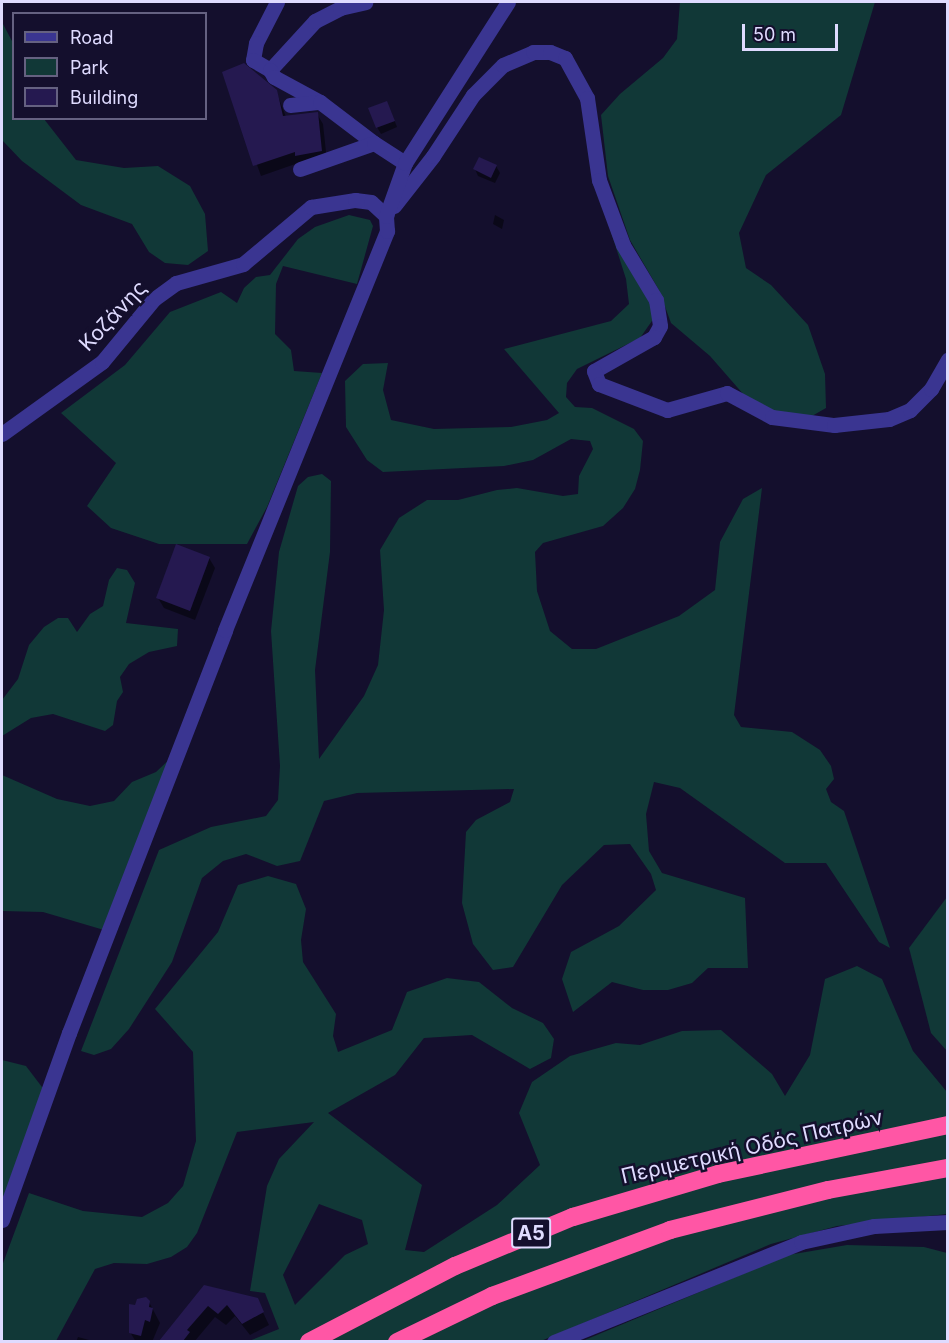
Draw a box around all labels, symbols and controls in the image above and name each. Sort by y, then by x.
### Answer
legend [12,12,207,120]
scale bar [745,12,841,50]
text: 50 m [753,24,796,45]
text: Road [70,27,113,48]
text: Park [70,57,109,78]
text: Building [70,87,138,108]
street label: Κοζάνης [74,276,152,356]
street label: Περιμετρική Οδός Πατρών [619,1105,885,1189]
road number: Α5 [510,1216,552,1250]

